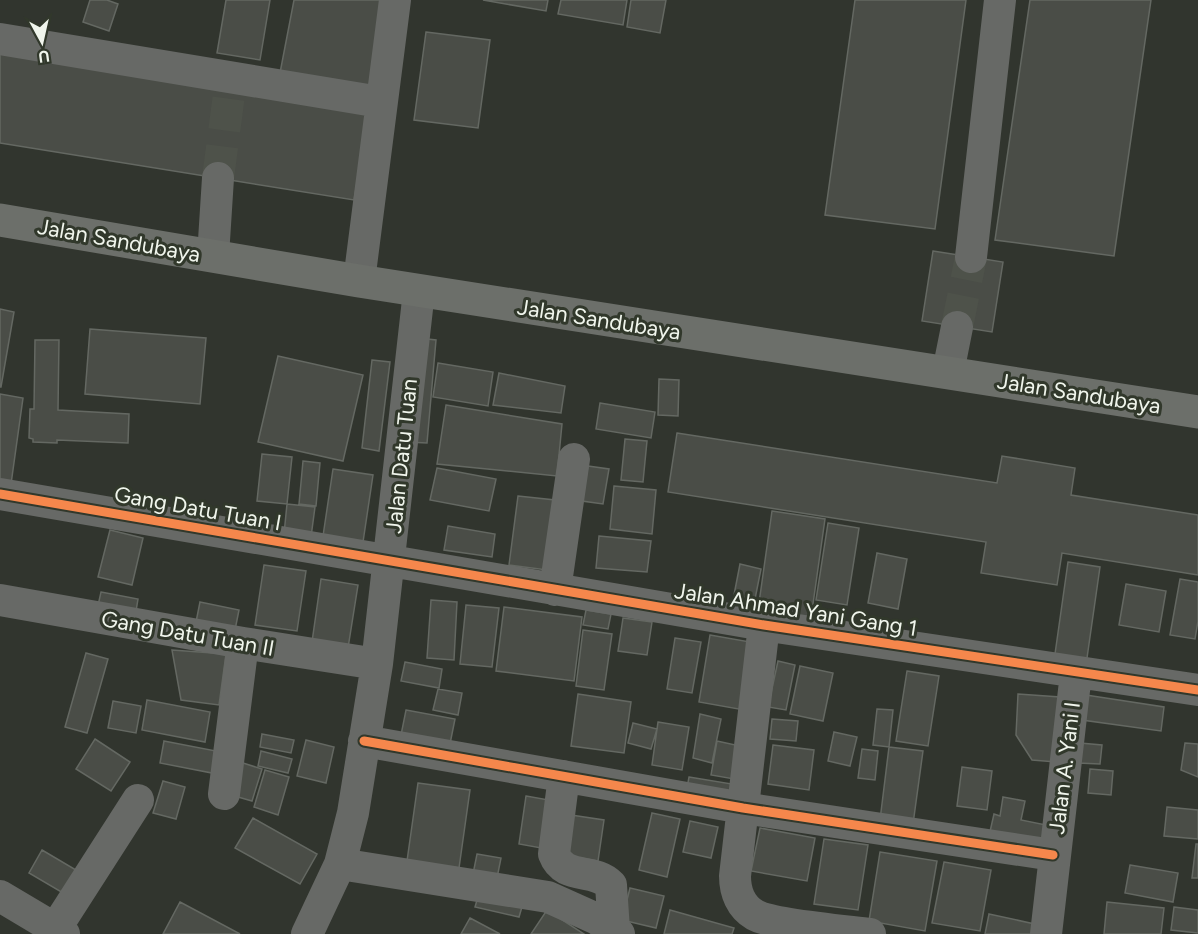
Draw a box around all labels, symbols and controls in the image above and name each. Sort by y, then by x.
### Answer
north arrow [12,12,72,72]
text: U [37,46,51,67]
street label: Jalan Sandubaya [35,213,202,268]
street label: Jalan Sandubaya [515,293,683,346]
street label: Jalan Sandubaya [995,367,1163,420]
street label: Jalan Datu Tuan [380,377,423,535]
street label: Gang Datu Tuan I [112,481,284,536]
street label: Jalan Ahmad Yani Gang 1 [673,577,919,642]
street label: Gang Datu Tuan II [99,605,277,662]
street label: Jalan A. Yani I [1043,700,1086,836]

